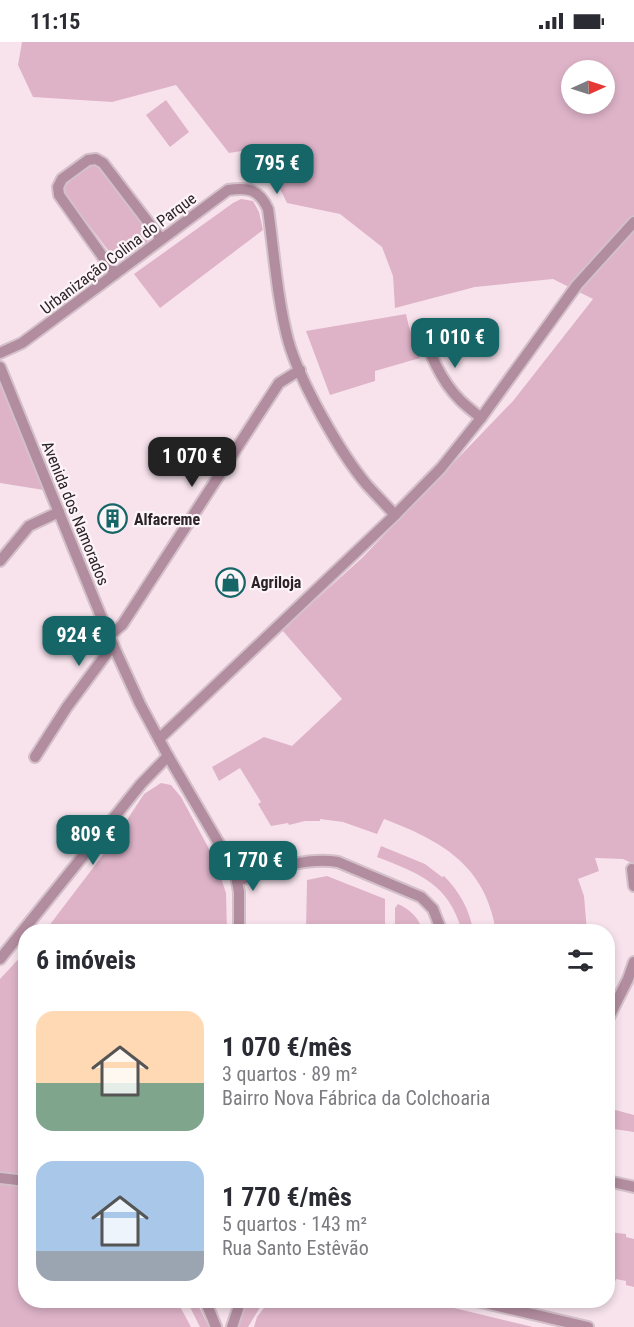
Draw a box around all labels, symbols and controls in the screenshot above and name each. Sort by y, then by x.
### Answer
text: 11:15 [30,9,81,34]
north arrow [561,60,615,114]
map controls [561,60,615,114]
pin: 795 € [235,144,319,195]
text: 795 € [254,151,300,175]
street label: Urbanização Colina do Parque [37,189,200,318]
pin: 1 010 € [400,318,510,369]
text: 1 010 € [425,325,485,349]
pin: 1 070 € [137,437,247,488]
street label: Avenida dos Namorados [38,438,113,588]
text: 1 070 € [162,444,222,468]
building icon: Alfacreme [97,503,129,535]
place label: Alfacreme [134,510,200,529]
shop icon: Agriloja [214,566,246,598]
place label: Agriloja [251,573,302,592]
pin: 924 € [37,616,121,667]
text: 924 € [56,623,102,647]
pin: 809 € [51,815,135,866]
text: 809 € [70,822,116,846]
pin: 1 770 € [198,841,308,892]
text: 1 770 € [223,848,283,872]
icon: filters [564,944,597,977]
text: 6 imóveis [36,945,136,975]
text: 1 070 €/mês [222,1032,352,1062]
icon: home [84,1035,156,1107]
text: 3 quartos · 89 m² [222,1062,357,1086]
text: Bairro Nova Fábrica da Colchoaria [222,1086,490,1110]
text: 1 770 €/mês [222,1182,352,1212]
icon: home [84,1185,156,1257]
text: 5 quartos · 143 m² [222,1212,367,1236]
text: Rua Santo Estêvão [222,1236,369,1260]

